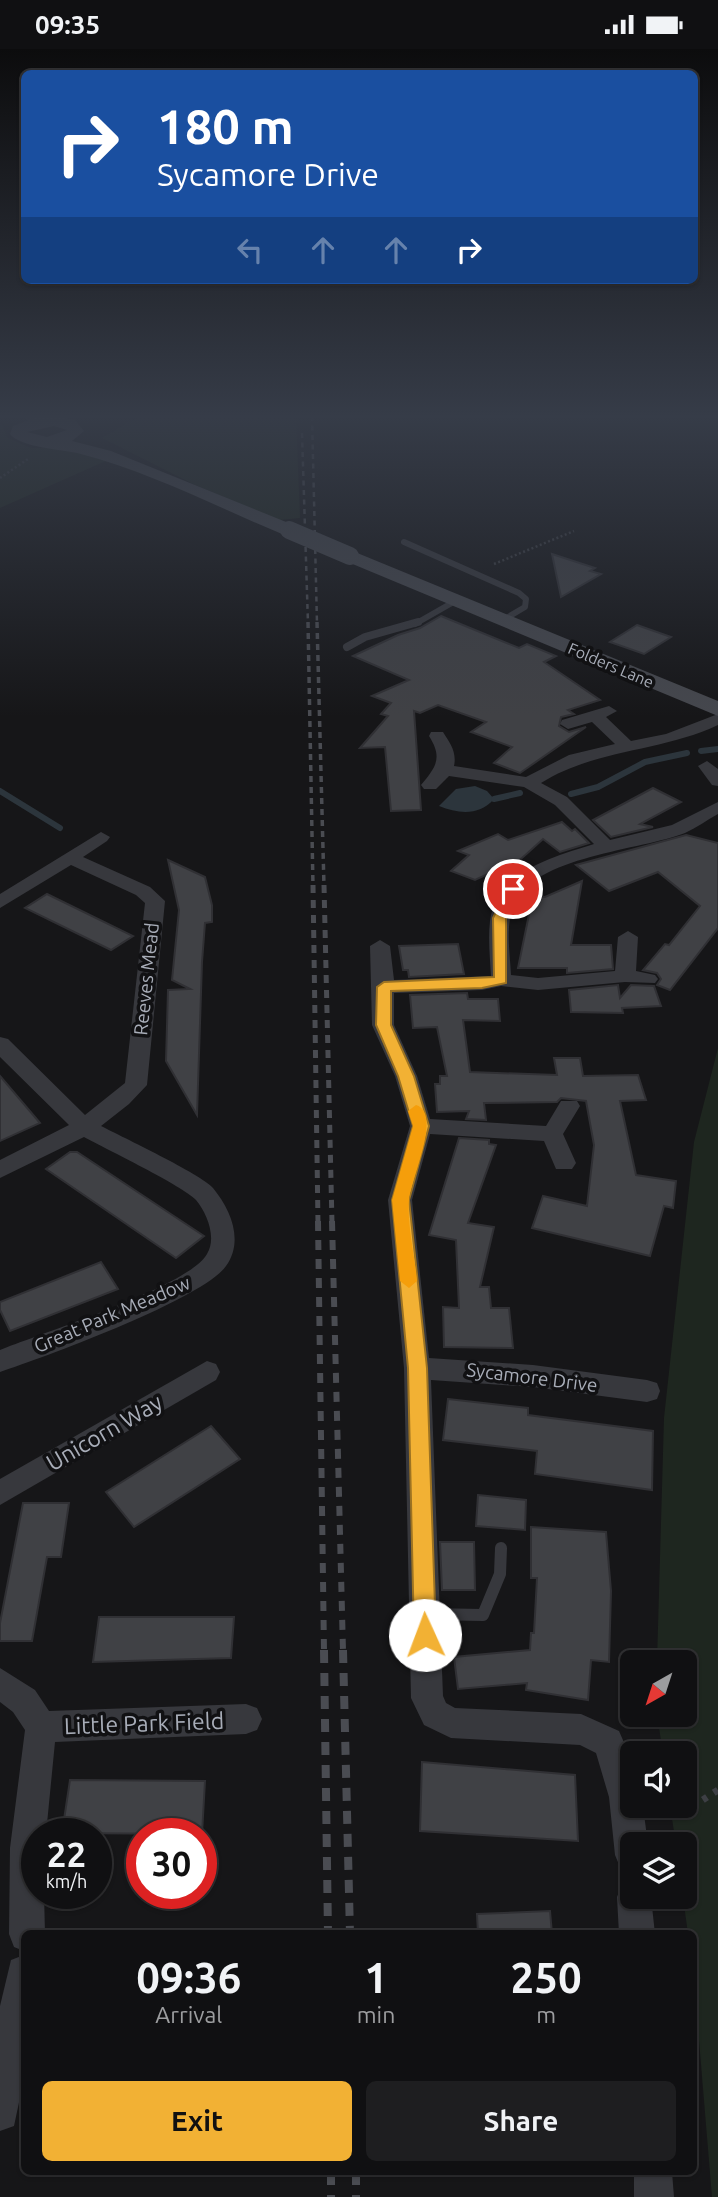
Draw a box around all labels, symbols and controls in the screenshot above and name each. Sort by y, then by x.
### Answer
text: 09:35 [35,10,100,39]
icon: right [42,98,133,189]
text: 180 m [157,98,294,153]
text: Sycamore Drive [157,156,379,192]
icon: left [231,231,269,269]
icon: ahead [304,231,342,269]
icon: ahead [377,231,415,269]
icon: right [450,231,488,269]
street label: Folders Lane [566,639,656,691]
pin [483,859,543,919]
icon: arrive [494,870,532,908]
street label: Reeves Mead [129,922,163,1036]
street label: Great Park Meadow [31,1271,194,1357]
street label: Sycamore Drive [465,1358,599,1396]
street label: Unicorn Way [42,1389,166,1475]
position arrow [388,1598,462,1672]
north arrow [620,1650,696,1727]
map controls [620,1650,697,1909]
street label: Little Park Field [64,1708,224,1738]
button: sound [620,1741,697,1818]
speed limit sign: 30 [126,1818,217,1909]
button: layers [620,1832,697,1909]
text: 22 [47,1834,86,1874]
text: km/h [46,1871,87,1891]
text: 09:36 [136,1954,241,2001]
text: 1 [364,1954,388,2001]
text: 250 [511,1954,582,2001]
text: Arrival [155,2002,222,2027]
text: min [357,2002,395,2027]
text: m [536,2002,556,2027]
button: Exit [42,2081,352,2161]
button: Share [366,2081,676,2161]

